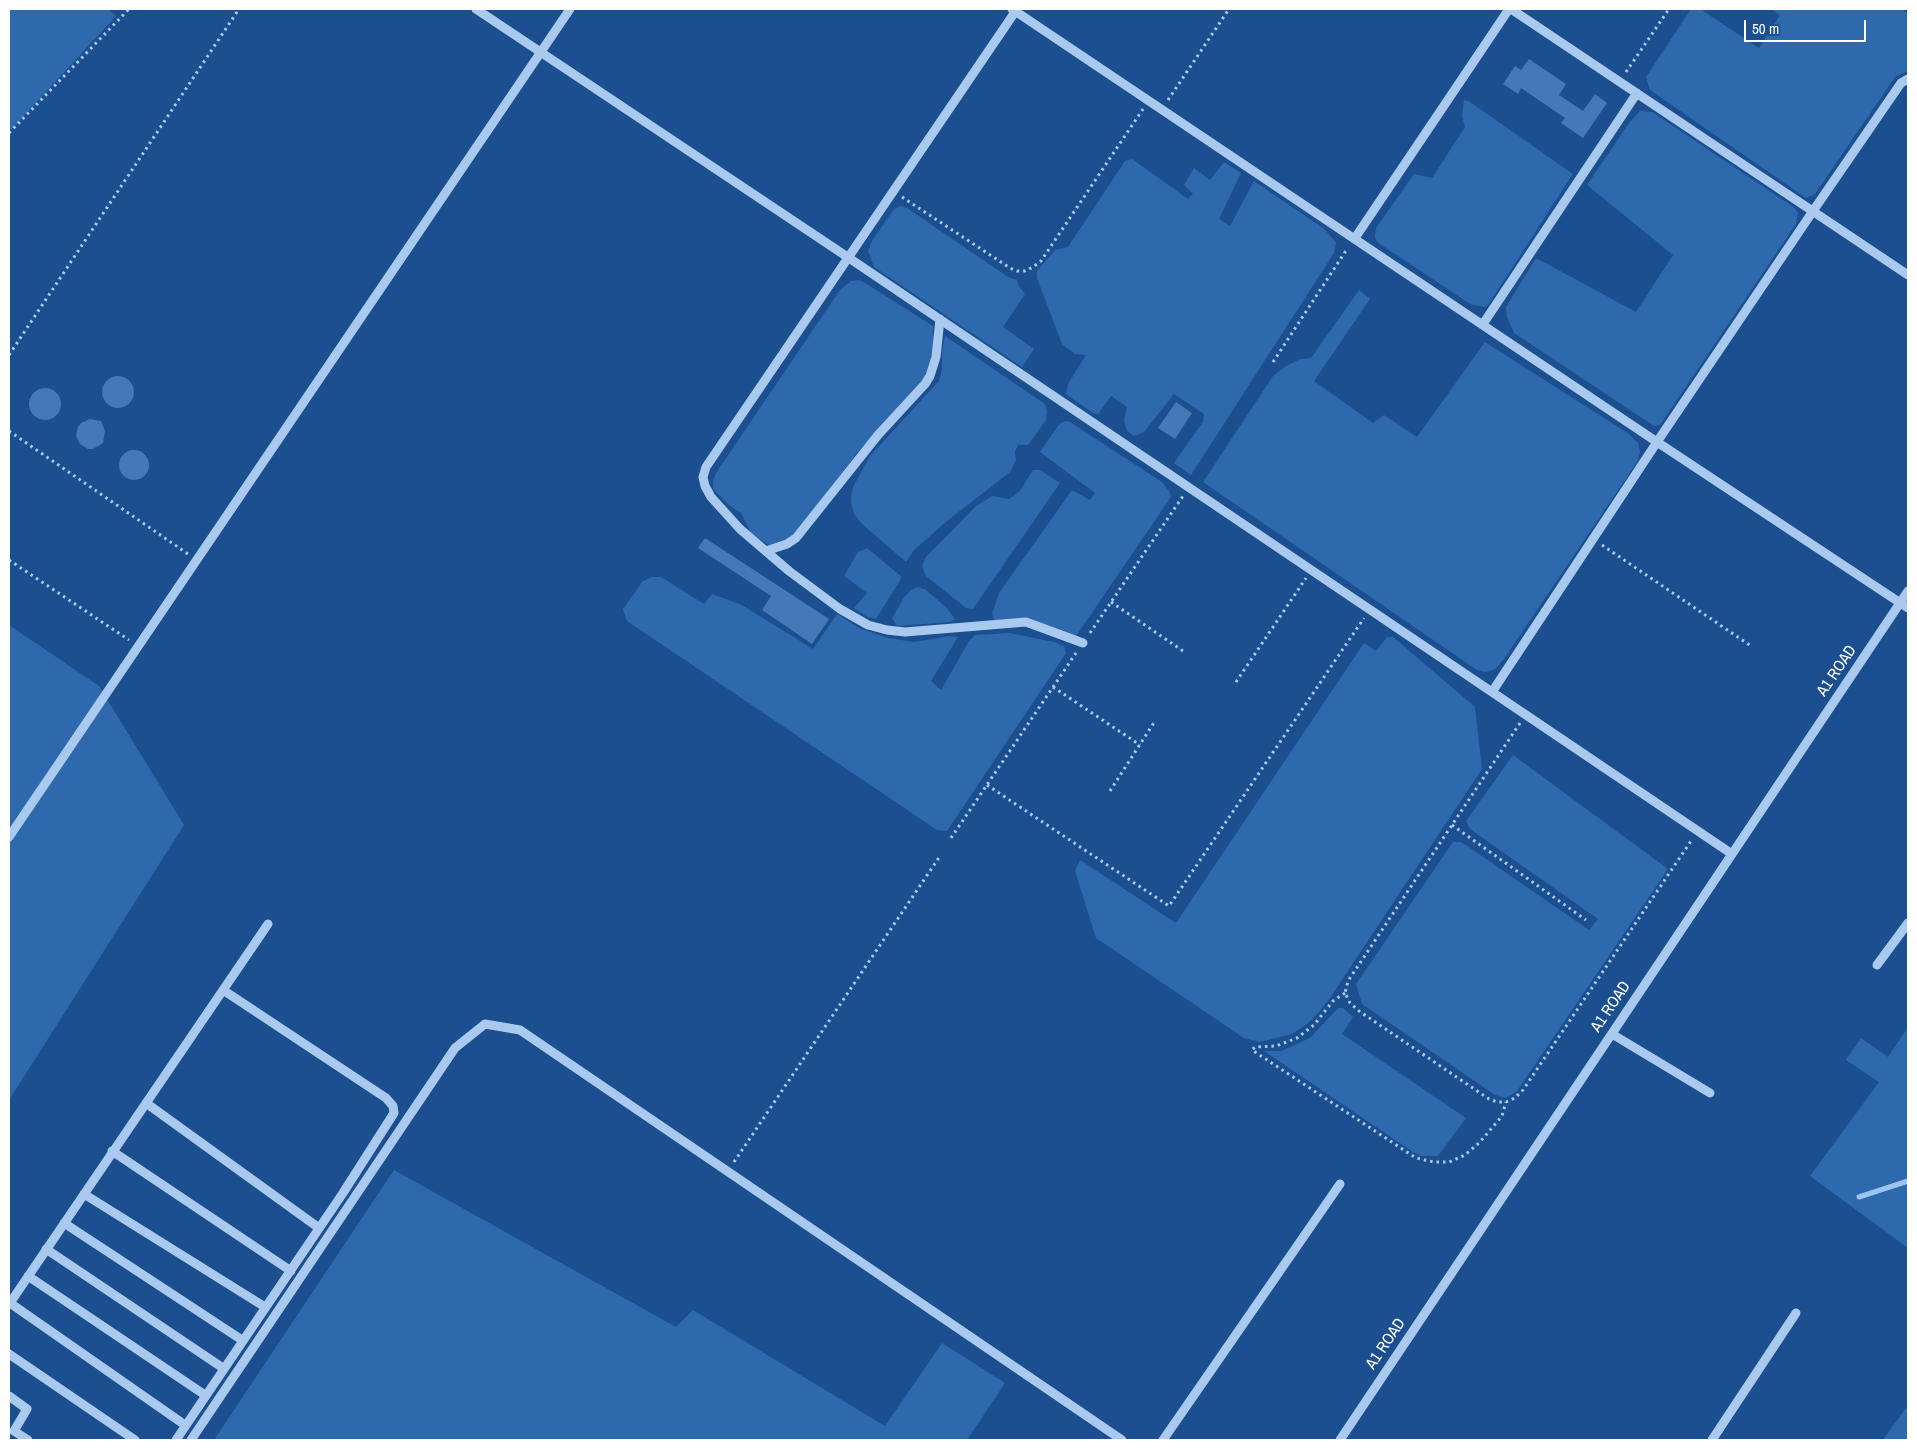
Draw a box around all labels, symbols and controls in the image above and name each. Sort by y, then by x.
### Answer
scale bar [1747,10,1870,42]
text: 50 m [1752,18,1779,39]
street label: A1 ROAD [1813,642,1861,700]
street label: A1 ROAD [1587,978,1635,1036]
street label: A1 ROAD [1362,1315,1410,1373]

